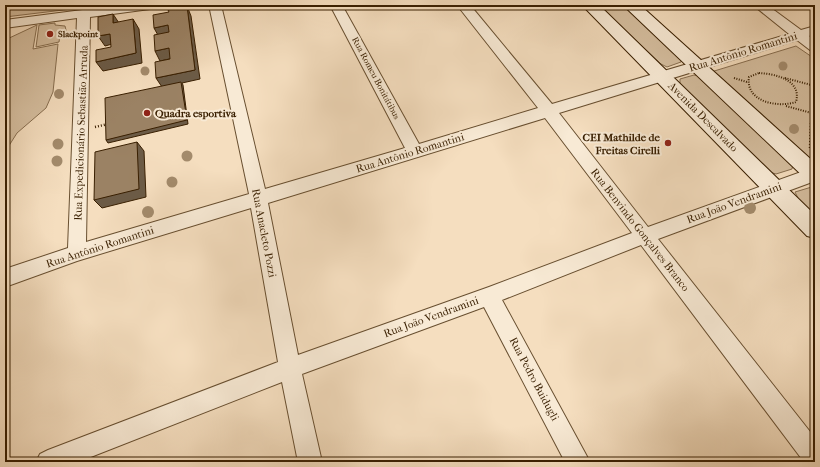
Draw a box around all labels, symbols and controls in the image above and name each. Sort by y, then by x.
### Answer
marker: Slackpoint [45,29,55,39]
place label: Slackpoint [58,29,99,40]
street label: Rua Antônio Romantini [687,29,799,75]
street label: Rua Romeu Bonitátibus [350,35,402,121]
street label: Rua Expedicionário Sebastião Arruda [71,44,91,221]
street label: Avenida Descalvado [665,79,741,155]
place label: Quadra esportiva [155,107,237,120]
marker: Quadra esportiva [142,108,152,118]
street label: Rua Antônio Romantini [354,130,466,176]
place label: CEI Mathilde de Freitas Cirelli [583,131,661,157]
marker: CEI Mathilde de Freitas Cirelli [663,138,673,148]
street label: Rua Benvindo Gonçalves Branco [588,166,692,294]
street label: Rua João Vendramini [685,180,784,226]
street label: Rua Anacleto Pozzi [249,188,279,279]
street label: Rua Antônio Romantini [44,223,156,271]
street label: Rua João Vendramini [382,294,481,340]
street label: Rua Pedro Buidugli [506,335,562,424]

